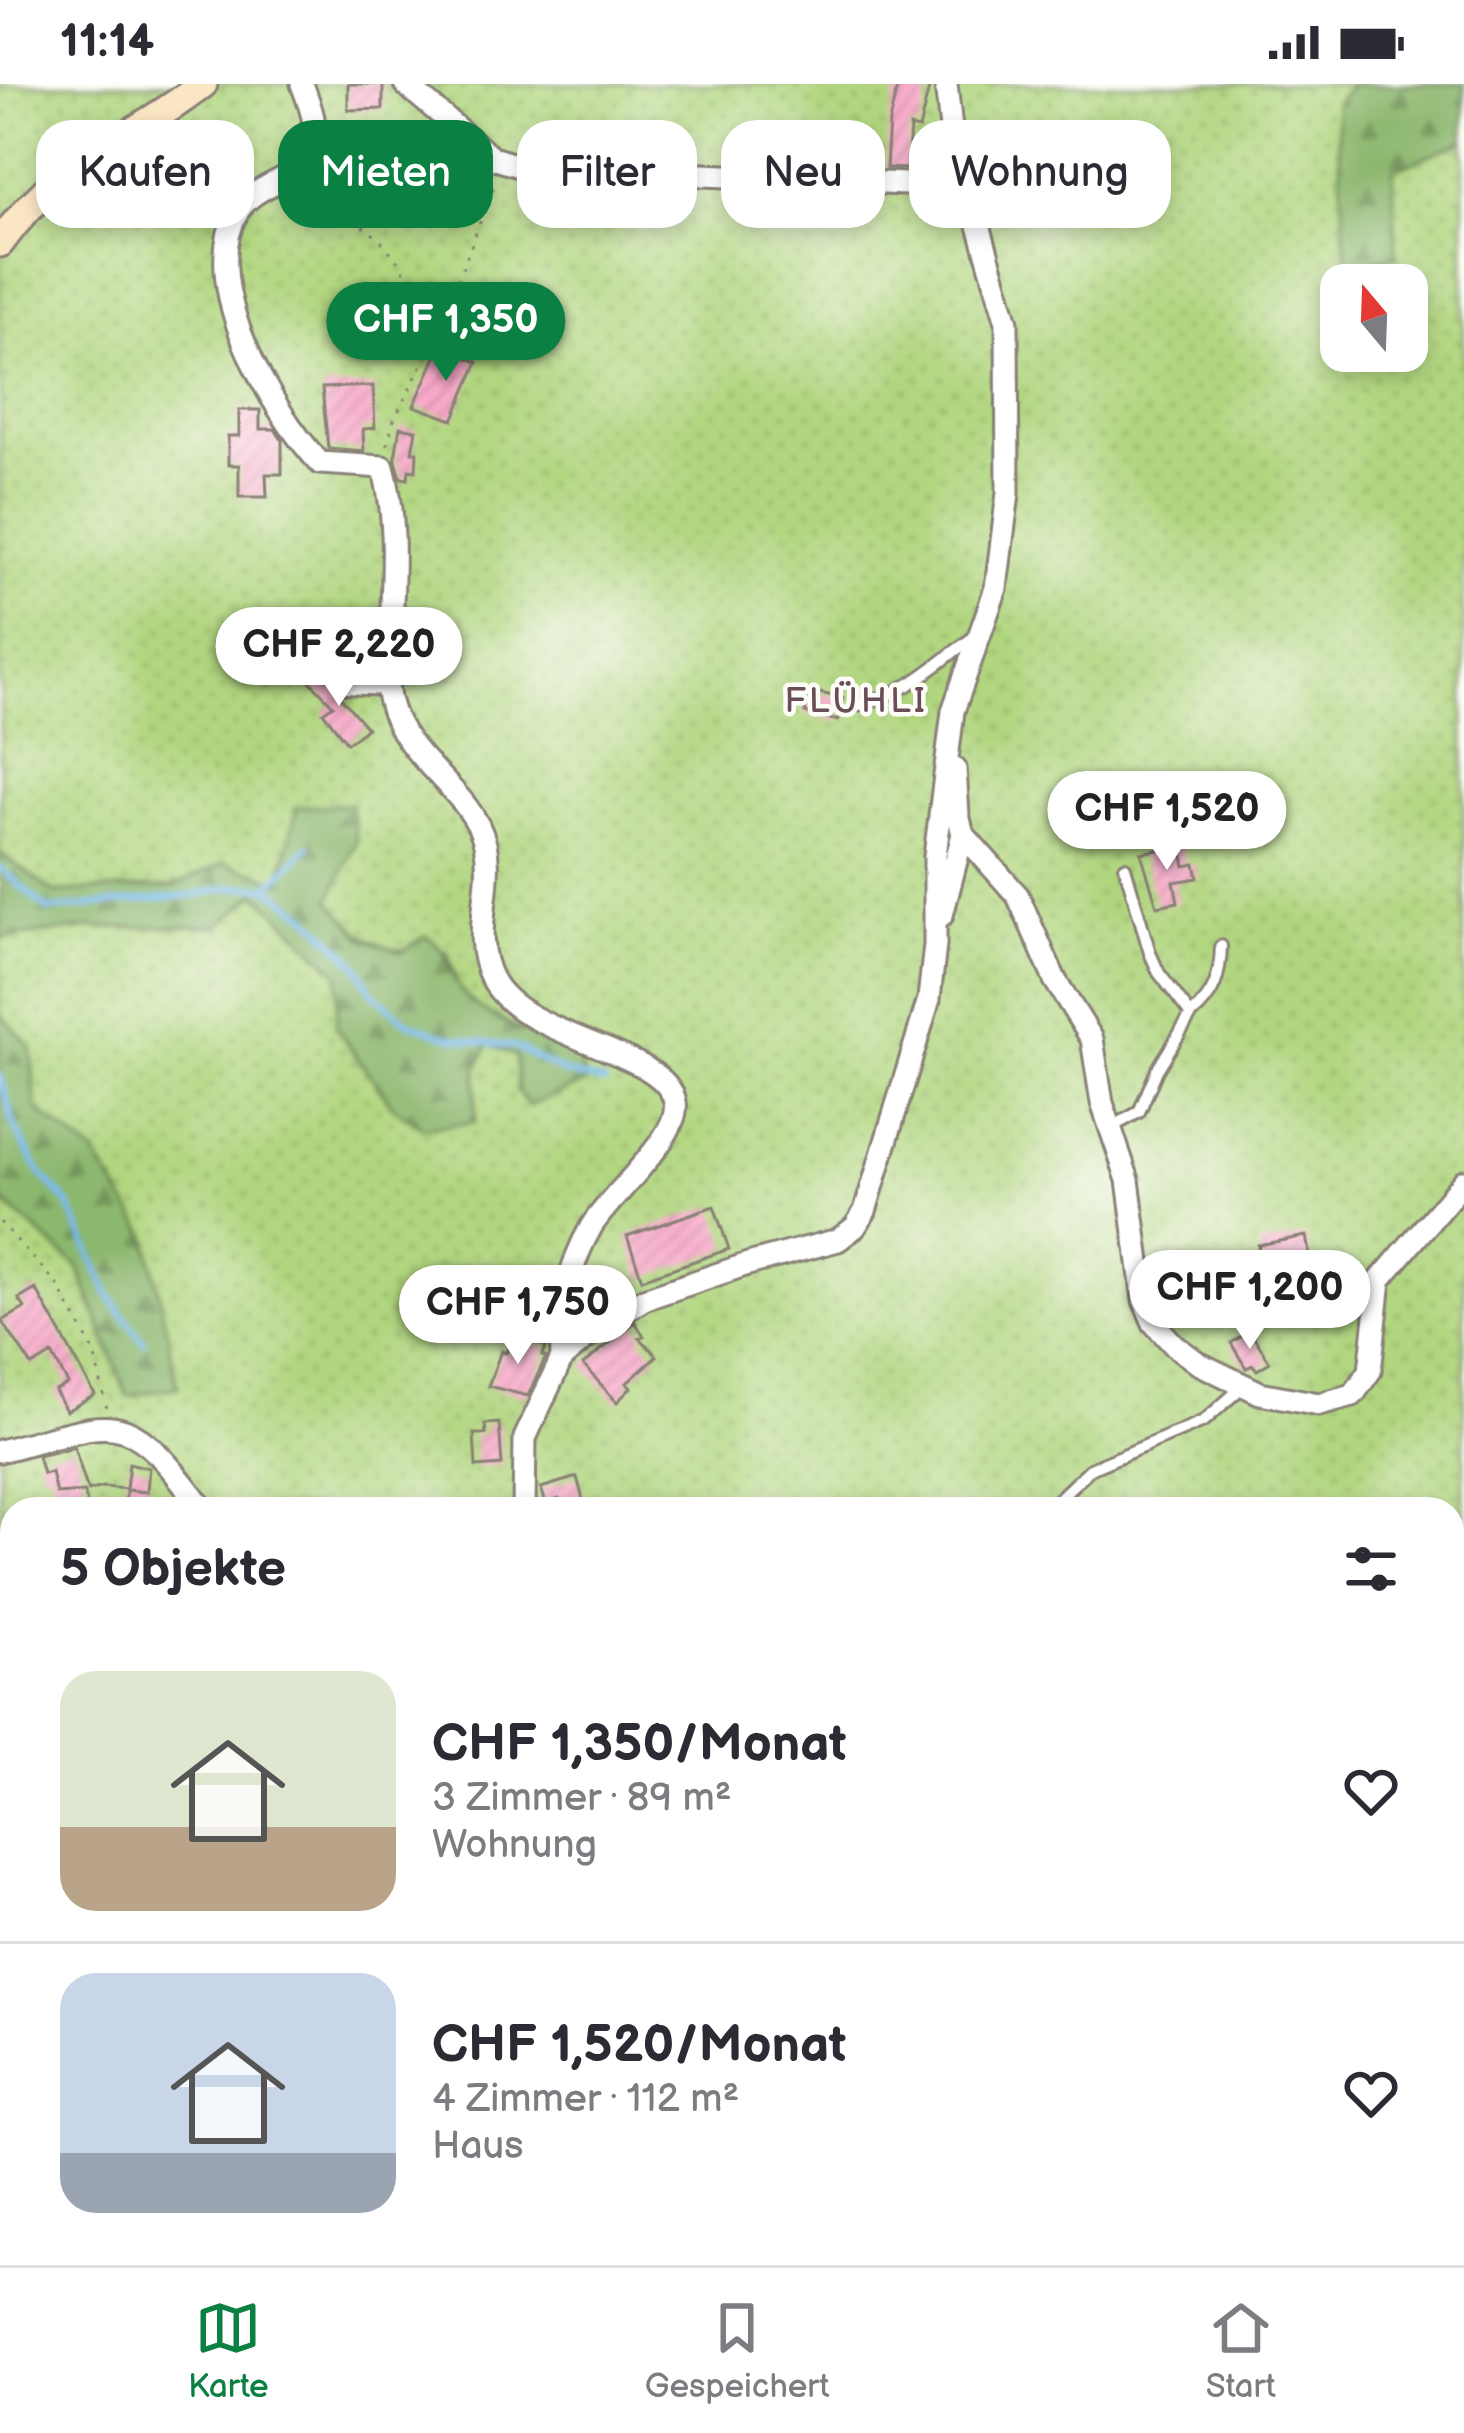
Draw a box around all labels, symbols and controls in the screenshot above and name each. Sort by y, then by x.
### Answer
text: 11:14 [60,15,154,70]
chip: Kaufen [36,120,254,228]
chip: Mieten [278,120,493,228]
chip: Filter [517,120,697,228]
chip: Neu [721,120,885,228]
chip: Wohnung [909,120,1171,228]
north arrow [1320,264,1428,372]
map controls [1320,264,1428,372]
pin: CHF 1,350 [309,282,583,384]
text: CHF 1,350 [353,297,539,344]
pin: CHF 2,220 [202,607,476,709]
text: CHF 2,220 [243,622,435,669]
district label: FLÜHLI [784,680,928,723]
pin: CHF 1,520 [1030,771,1304,873]
text: CHF 1,520 [1074,786,1260,833]
pin: CHF 1,200 [1113,1250,1387,1352]
pin: CHF 1,750 [381,1265,655,1367]
text: CHF 1,200 [1157,1265,1343,1312]
text: CHF 1,750 [426,1280,610,1327]
icon: filters [1338,1536,1404,1602]
text: 5 Objekte [60,1539,286,1600]
text: CHF 1,350/Monat [432,1714,846,1775]
icon: home [156,1719,300,1863]
icon: heart [1338,1758,1404,1824]
text: 3 Zimmer · 89 m² [432,1775,732,1822]
text: Wohnung [432,1822,597,1869]
text: CHF 1,520/Monat [432,2015,846,2076]
icon: home [156,2021,300,2165]
icon: heart [1338,2060,1404,2126]
text: 4 Zimmer · 112 m² [432,2076,739,2123]
text: Haus [432,2123,524,2170]
tab: Karte [188,2295,269,2407]
tab: Gespeichert [645,2295,830,2407]
tab: Start [1206,2295,1276,2407]

